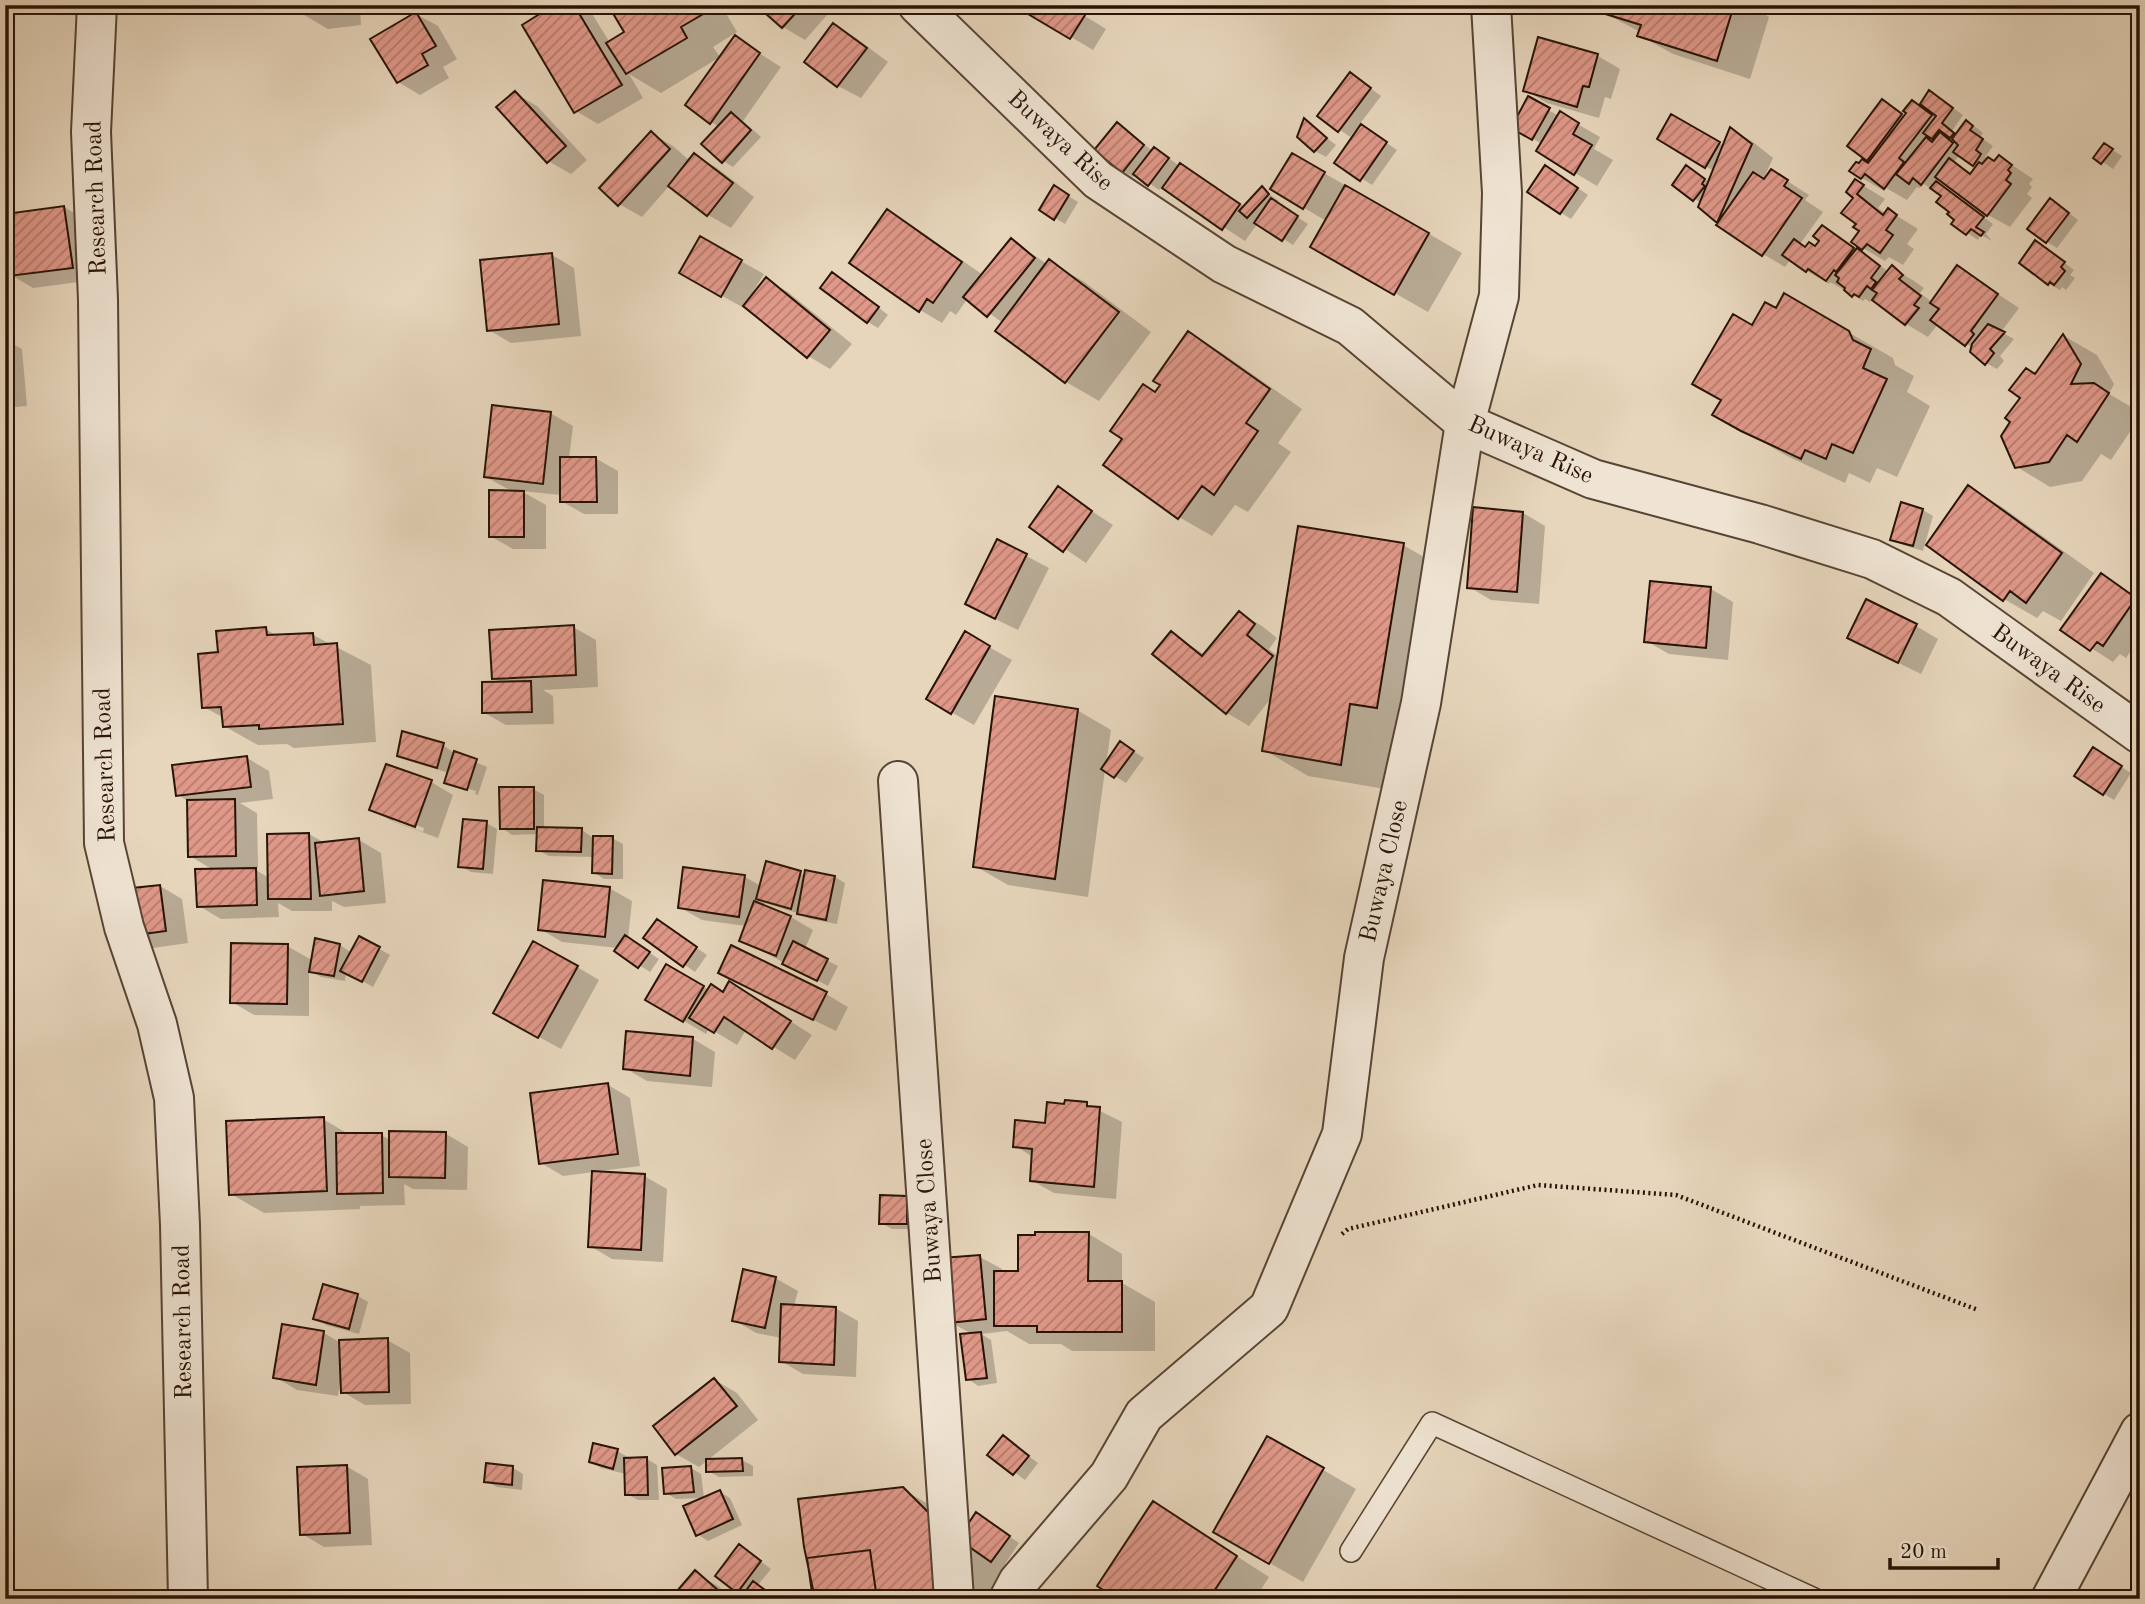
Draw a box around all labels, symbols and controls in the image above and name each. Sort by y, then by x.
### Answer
street label: Buwaya Rise [1002,87,1117,196]
street label: Research Road [82,120,112,276]
street label: Buwaya Rise [1464,413,1596,489]
street label: Buwaya Rise [1986,620,2109,719]
street label: Research Road [91,687,121,843]
street label: Buwaya Close [1357,798,1413,945]
street label: Buwaya Close [913,1138,947,1284]
street label: Research Road [171,1244,197,1400]
scale bar [1890,1527,1998,1571]
text: 20 m [1900,1542,1947,1563]

